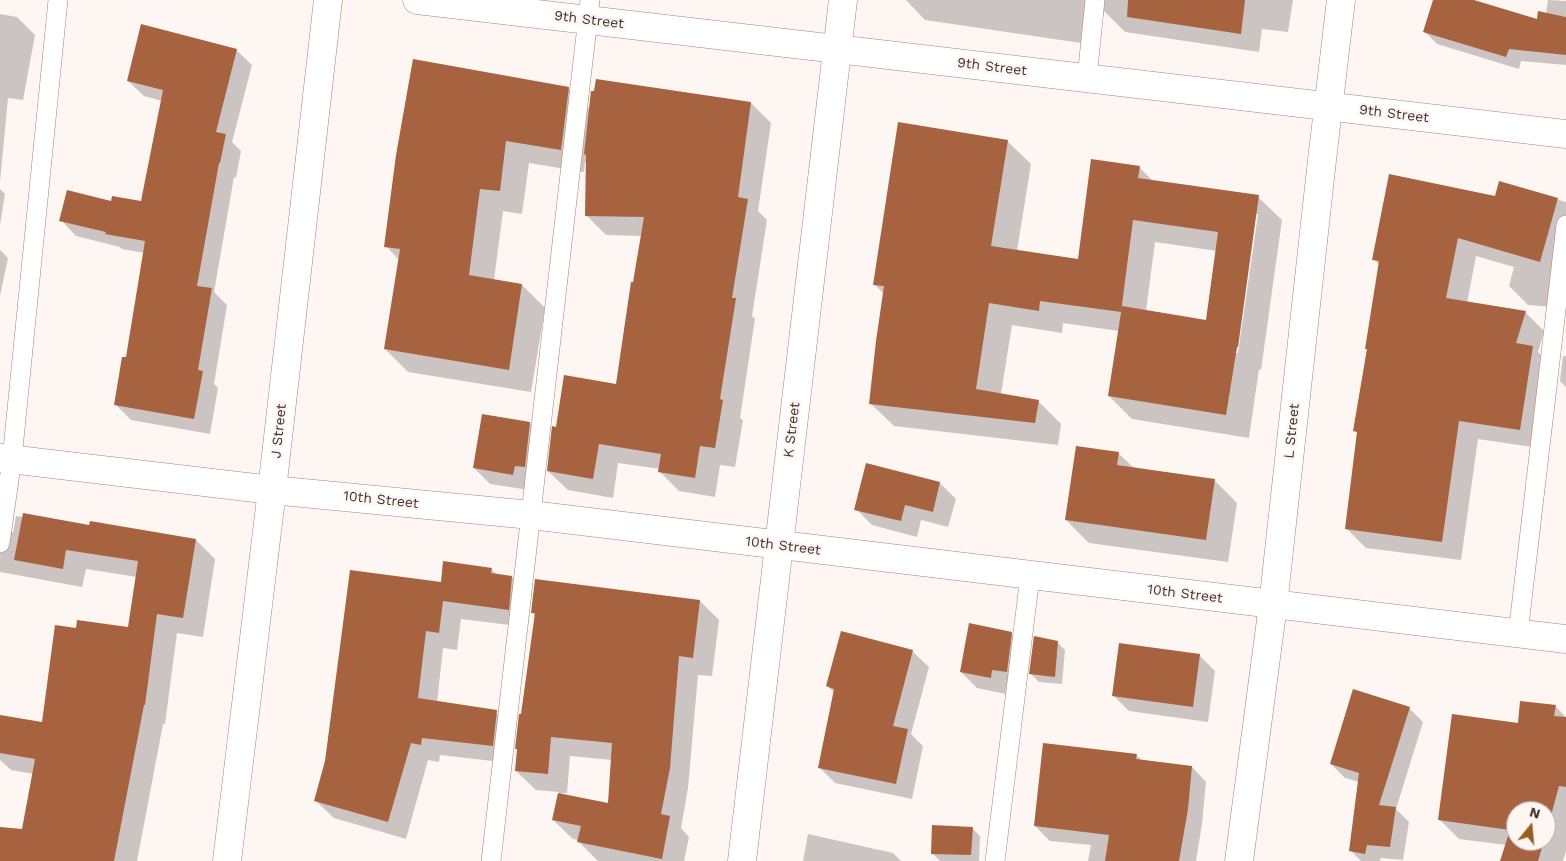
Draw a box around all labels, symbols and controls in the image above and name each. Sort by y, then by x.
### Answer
street label: 9th Street [553,7,625,33]
street label: 9th Street [956,54,1028,80]
street label: 9th Street [1358,101,1430,127]
street label: K Street [780,401,804,459]
street label: J Street [268,403,290,459]
street label: L Street [1281,403,1303,459]
street label: 10th Street [343,488,419,512]
street label: 10th Street [744,533,822,559]
street label: 10th Street [1146,581,1224,607]
north arrow [1506,801,1556,851]
text: N [1528,803,1542,822]

